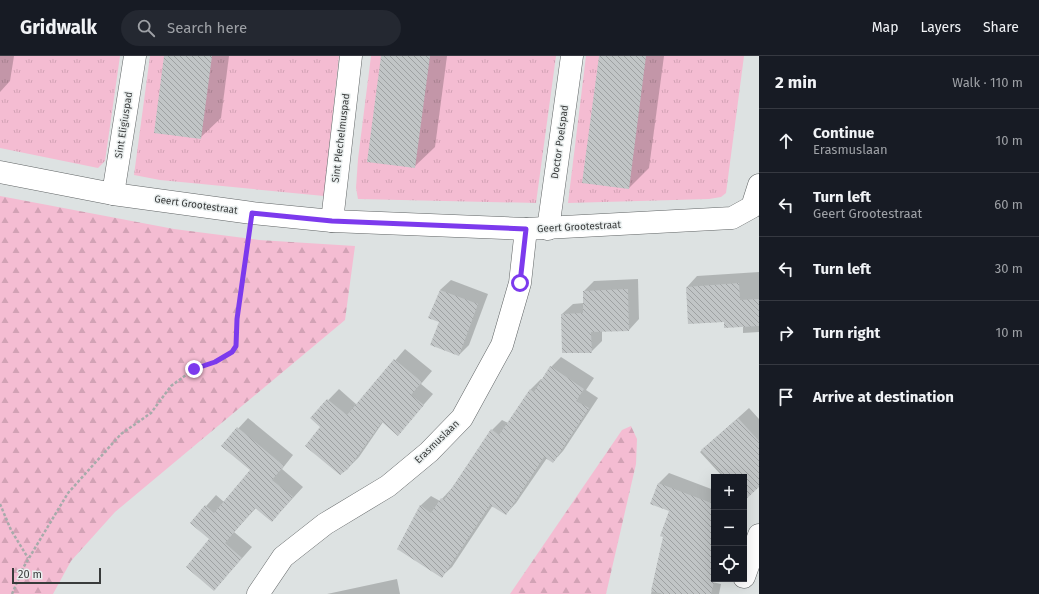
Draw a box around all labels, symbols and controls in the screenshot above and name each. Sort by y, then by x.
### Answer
search box [121,10,401,46]
text: Gridwalk [20,16,97,39]
icon: search [135,17,157,39]
text: Search here [167,19,247,37]
text: Map [872,19,898,36]
text: Layers [920,19,961,36]
text: Share [983,19,1019,36]
text: 2 min [775,72,817,93]
text: Walk · 110 m [952,75,1023,90]
street label: Sint Eligiuspad [113,91,135,159]
street label: Sint Plechelmuspad [330,93,352,183]
street label: Doctor Poelspad [549,104,571,180]
text: Continue [813,124,874,142]
icon: ahead [775,130,797,152]
text: 10 m [996,133,1023,148]
text: Erasmuslaan [813,142,888,157]
text: Turn left [813,188,871,206]
street label: Geert Grootestraat [154,193,239,217]
icon: left [775,194,797,216]
text: 60 m [994,197,1023,212]
text: Geert Grootestraat [813,206,922,221]
street label: Geert Grootestraat [537,219,622,235]
icon: left [775,258,797,280]
text: Turn left [813,260,871,278]
text: 30 m [995,261,1023,276]
route start [511,274,529,292]
icon: right [775,322,797,344]
text: Turn right [813,324,880,342]
text: 10 m [996,325,1023,340]
route end [185,360,203,378]
icon: arrive [775,386,797,408]
text: Arrive at destination [813,388,954,406]
street label: Erasmuslaan [412,418,462,466]
map controls [711,474,747,582]
button: + [711,474,747,510]
button: − [711,510,747,546]
button: locate [711,546,747,582]
scale bar [12,566,101,585]
text: 20 m [18,568,42,581]

